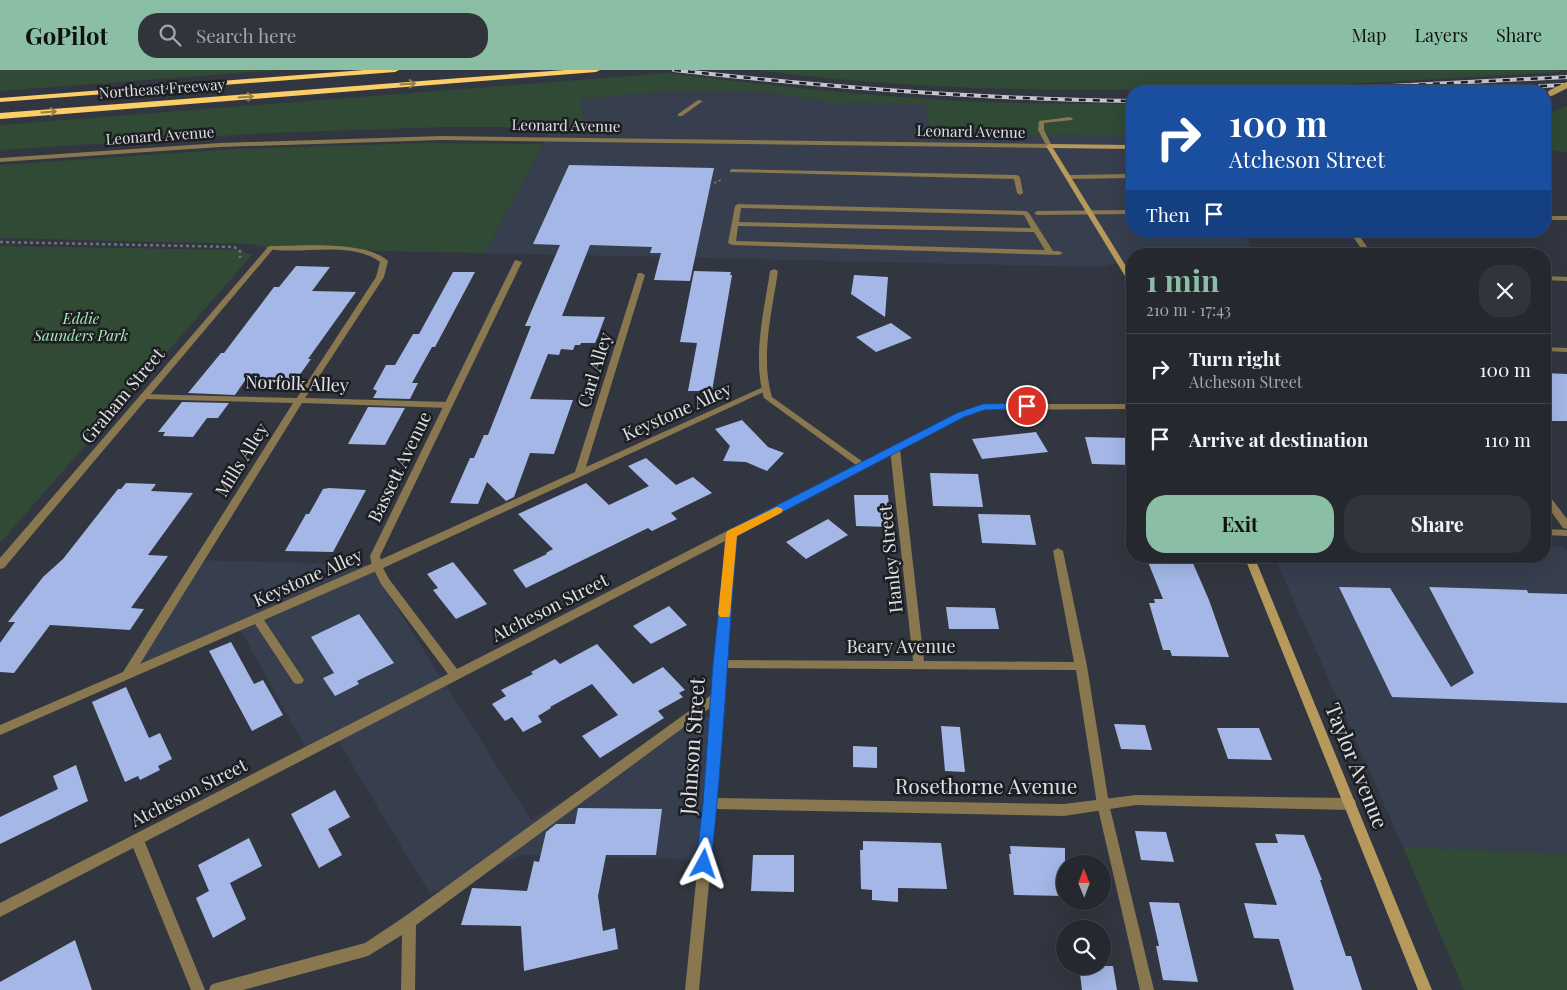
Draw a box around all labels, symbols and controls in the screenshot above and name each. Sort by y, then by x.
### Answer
search box [138,13,488,58]
text: GoPilot [25,19,108,51]
icon: search [156,21,184,49]
text: Search here [196,22,296,48]
text: Map [1351,23,1386,47]
text: Layers [1414,23,1468,47]
text: Share [1496,23,1542,47]
street label: Northeast Freeway [98,74,226,102]
one-way arrow [399,80,415,89]
one-way arrow [237,92,253,102]
text: 100 m [1229,99,1327,146]
icon: right [1146,105,1211,170]
one-way arrow [40,107,56,117]
street label: Leonard Avenue [511,114,621,136]
street label: Leonard Avenue [916,120,1026,142]
street label: Leonard Avenue [105,121,215,149]
text: Atcheson Street [1229,144,1385,174]
icon: arrive [1200,200,1228,228]
text: Then [1146,201,1190,227]
text: 1 min [1146,260,1220,300]
button: close [1479,265,1531,317]
text: 210 m · 17:43 [1146,299,1231,320]
park label: Eddie Saunders Park [33,308,129,345]
street label: Carl Alley [571,329,617,410]
street label: Graham Street [75,342,170,448]
text: Turn right [1189,345,1281,371]
icon: right [1146,355,1174,383]
text: 100 m [1480,356,1531,382]
street label: Norfolk Alley [245,369,349,397]
text: Atcheson Street [1189,371,1302,392]
street label: Keystone Alley [618,376,735,446]
pin [1006,385,1048,427]
icon: arrive [1013,392,1041,420]
street label: Bassett Avenue [362,407,436,526]
street label: Mills Alley [209,418,273,501]
icon: arrive [1146,425,1174,453]
text: Arrive at destination [1189,426,1369,452]
text: 110 m [1484,426,1531,452]
button: Exit [1146,495,1334,553]
button: Share [1344,495,1531,553]
street label: Hanley Street [872,503,908,614]
street label: Keystone Alley [249,542,366,612]
street label: Atcheson Street [486,567,612,647]
street label: Beary Avenue [846,634,956,658]
street label: Johnson Street [672,676,710,817]
street label: Taylor Avenue [1320,698,1396,832]
street label: Atcheson Street [125,752,251,832]
street label: Rosethorne Avenue [895,771,1077,799]
position arrow [677,837,729,889]
north arrow [1056,855,1111,910]
map controls [1056,855,1111,975]
button: search [1056,920,1111,975]

